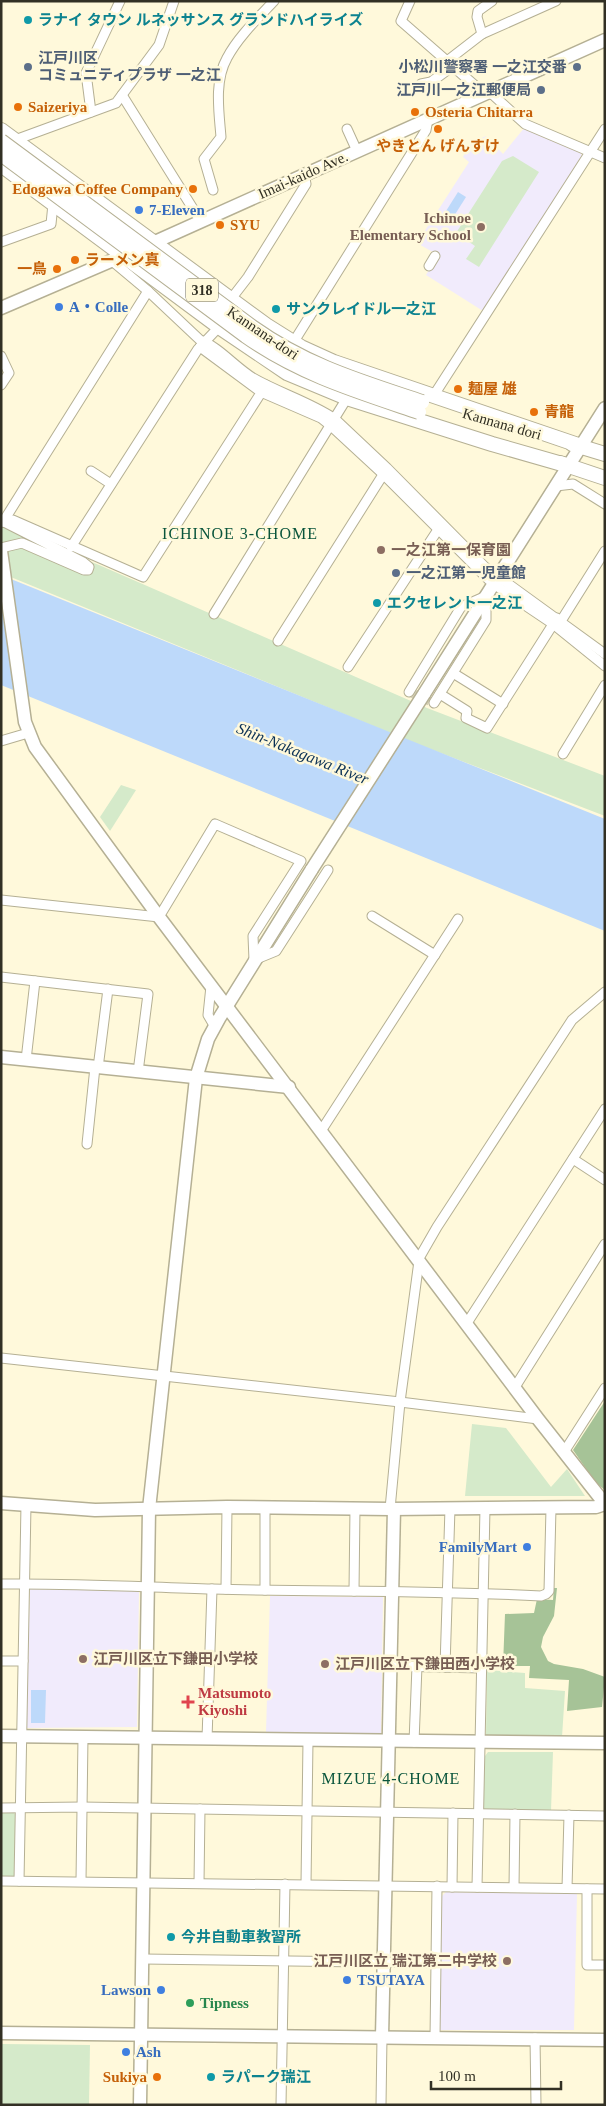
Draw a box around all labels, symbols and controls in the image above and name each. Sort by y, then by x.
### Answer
place label: ラナイ タウン ルネッサンス グランドハイライズ [38,11,363,28]
marker: ラナイ タウン ルネッサンス グランドハイライズ [22,14,34,26]
place label: 江戸川区 コミュニティプラザ 一之江 [38,50,221,83]
place label: 小松川警察署 一之江交番 [398,59,567,75]
marker: 江戸川区 コミュニティプラザ 一之江 [22,61,34,73]
marker: 小松川警察署 一之江交番 [571,61,583,73]
place label: 江戸川一之江郵便局 [396,82,531,98]
marker: 江戸川一之江郵便局 [535,84,547,96]
place label: Saizeriya [28,99,88,115]
marker: Saizeriya [12,101,24,113]
place label: Osteria Chitarra [425,104,533,120]
marker: Osteria Chitarra [409,106,421,118]
marker: やきとん げんすけ [432,123,444,135]
place label: やきとん げんすけ [376,138,500,154]
street label: Imai-kaido Ave. [256,148,350,202]
place label: Edogawa Coffee Company [12,181,183,197]
marker: Edogawa Coffee Company [187,183,199,195]
place label: 7-Eleven [149,202,205,218]
marker: 7-Eleven [133,204,145,216]
place label: Ichinoe Elementary School [350,210,471,243]
place label: SYU [230,217,260,233]
marker: SYU [214,219,226,231]
marker: Ichinoe Elementary School [475,221,487,233]
place label: ラーメン真 [85,252,159,268]
marker: ラーメン真 [69,254,81,266]
place label: 一鳥 [17,260,47,277]
marker: 一鳥 [51,263,63,275]
road number: 318 [186,278,218,302]
place label: A・Colle [69,299,129,315]
marker: A・Colle [53,301,65,313]
place label: サンクレイドル一之江 [286,301,436,317]
street label: Kannana-dori [224,303,302,363]
marker: サンクレイドル一之江 [270,303,282,315]
place label: 麺屋 雄 [468,381,517,397]
marker: 麺屋 雄 [452,383,464,395]
place label: 青龍 [544,404,574,420]
street label: Kannana dori [461,405,543,443]
marker: 青龍 [528,406,540,418]
district label: ICHINOE 3-CHOME [162,525,318,542]
place label: 一之江第一保育園 [391,542,511,558]
marker: 一之江第一保育園 [375,544,387,556]
place label: 一之江第一児童館 [406,565,526,581]
marker: 一之江第一児童館 [390,567,402,579]
place label: エクセレント一之江 [387,595,522,611]
marker: エクセレント一之江 [371,597,383,609]
water label: Shin-Nakagawa River [234,719,372,789]
place label: FamilyMart [439,1539,517,1555]
marker: FamilyMart [521,1541,533,1553]
place label: 江戸川区立下鎌田小学校 [93,1651,258,1667]
marker: 江戸川区立下鎌田小学校 [77,1653,89,1665]
place label: 江戸川区立下鎌田西小学校 [335,1656,515,1672]
marker: 江戸川区立下鎌田西小学校 [319,1658,331,1670]
place label: Matsumoto Kiyoshi [198,1685,271,1718]
marker: Matsumoto Kiyoshi [182,1696,194,1708]
district label: MIZUE 4-CHOME [322,1770,460,1787]
place label: 今井自動車教習所 [181,1928,301,1945]
marker: 今井自動車教習所 [165,1931,177,1943]
place label: 江戸川区立 瑞江第二中学校 [313,1953,497,1969]
marker: 江戸川区立 瑞江第二中学校 [501,1955,513,1967]
place label: TSUTAYA [357,1972,425,1988]
marker: TSUTAYA [341,1974,353,1986]
place label: Lawson [101,1982,152,1998]
marker: Lawson [155,1984,167,1996]
place label: Tipness [200,1995,249,2011]
marker: Tipness [184,1997,196,2009]
place label: Ash [136,2044,162,2060]
marker: Ash [120,2046,132,2058]
scale bar [431,2058,561,2090]
text: 100 m [438,2068,476,2084]
place label: Sukiya [103,2069,147,2085]
place label: ラパーク瑞江 [221,2069,311,2085]
marker: Sukiya [151,2071,163,2083]
marker: ラパーク瑞江 [205,2071,217,2083]

